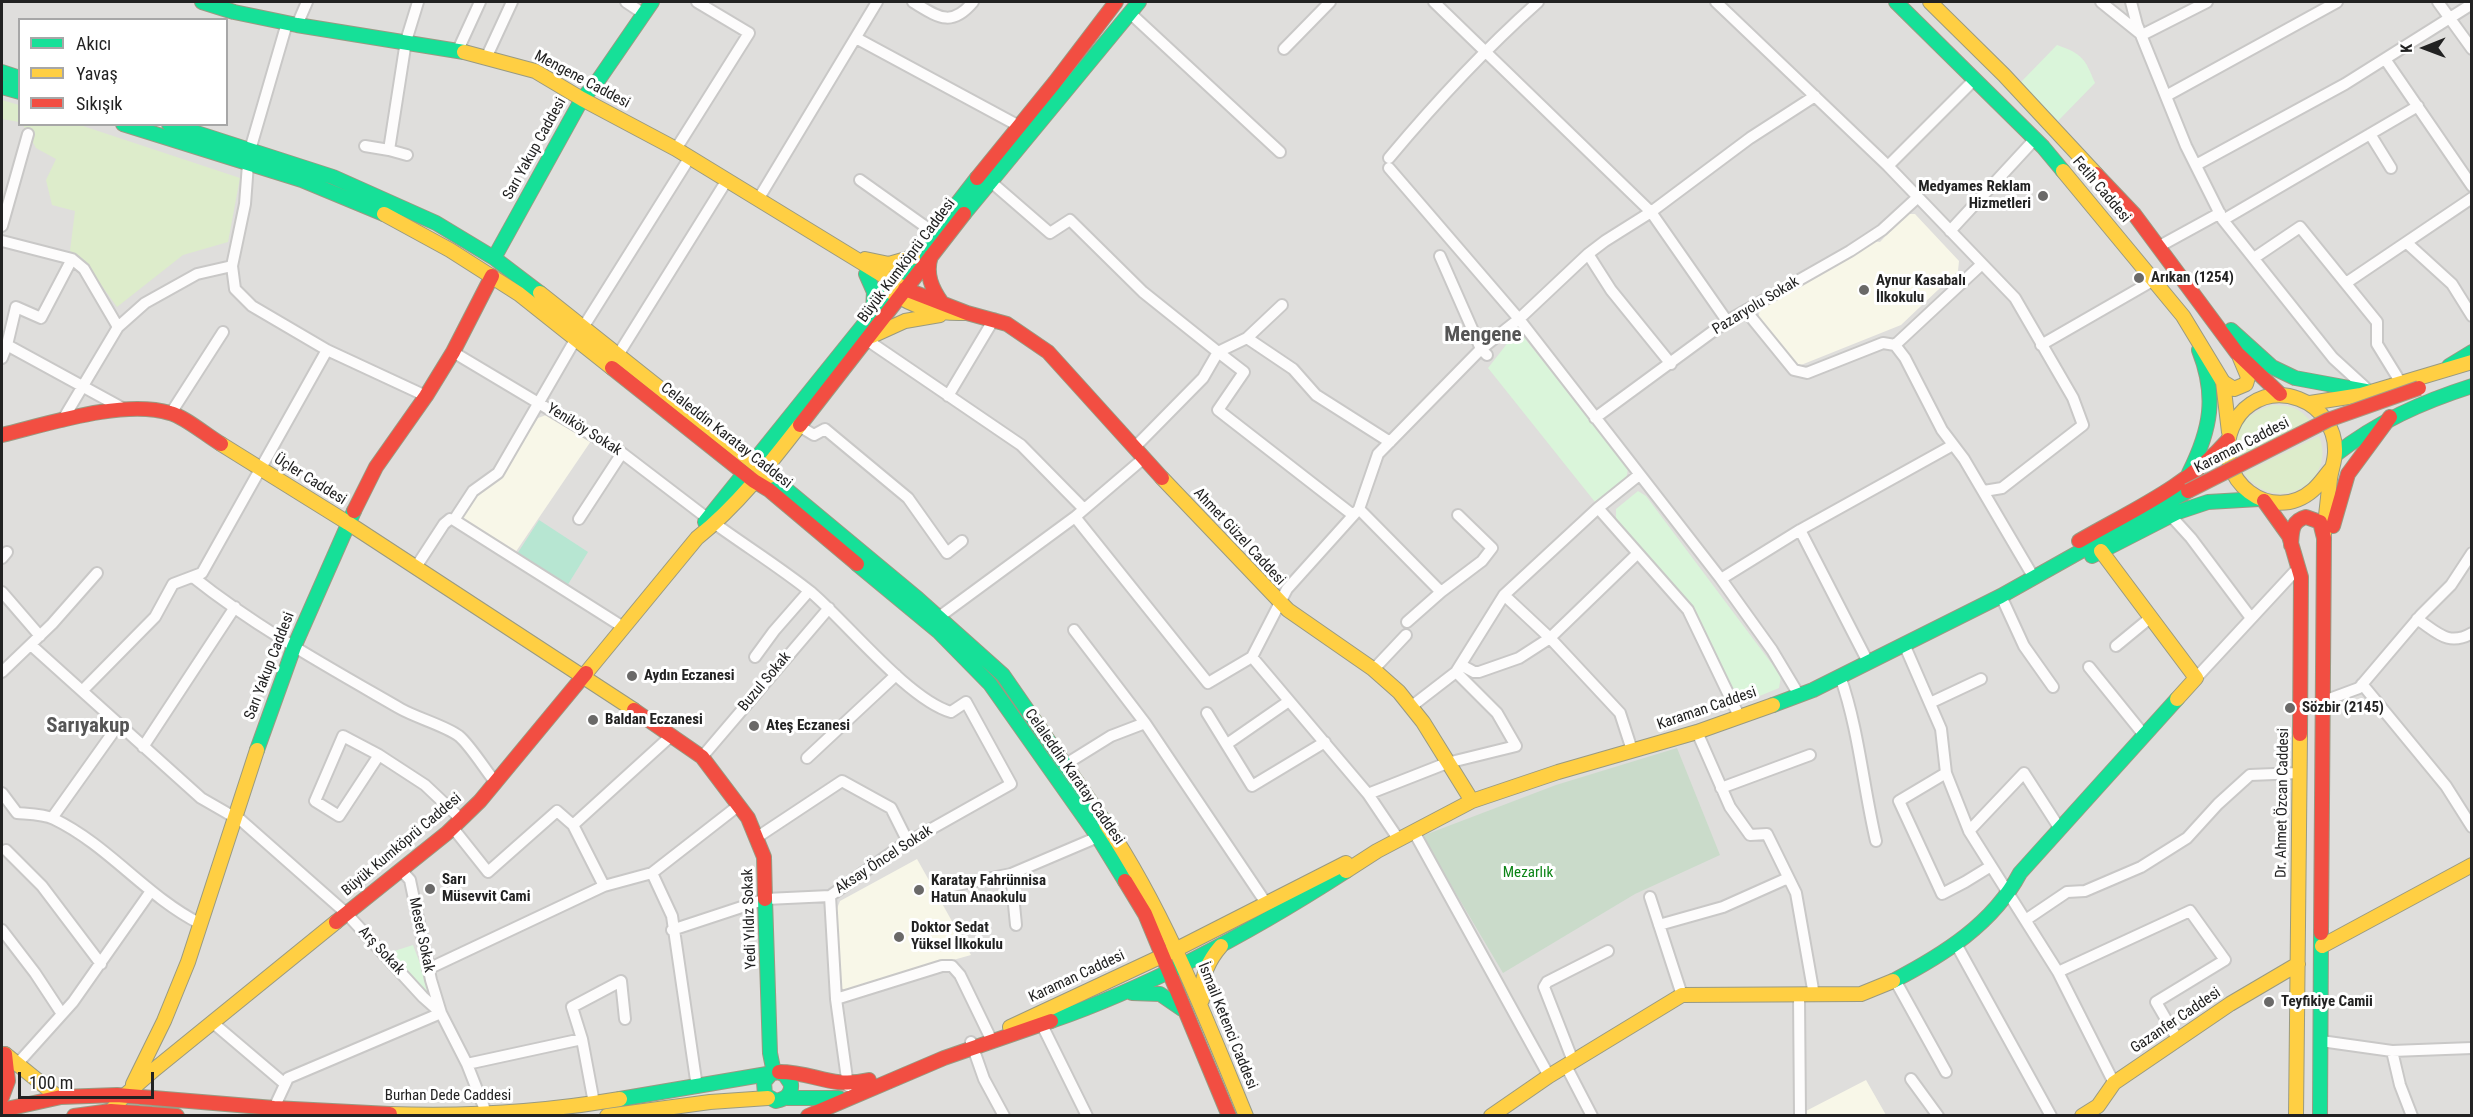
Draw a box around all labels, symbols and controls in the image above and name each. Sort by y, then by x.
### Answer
legend [18,18,228,126]
north arrow [2395,18,2455,78]
text: Akıcı [76,33,111,54]
text: K [2397,44,2416,53]
street label: Mengene Caddesi [531,47,633,113]
text: Yavaş [76,63,118,84]
text: Sıkışık [76,93,122,114]
street label: Sarı Yakup Caddesi [500,95,570,203]
street label: Fetih Caddesi [2068,153,2134,227]
place label: Medyames Reklam Hizmetleri [1918,178,2031,213]
marker: Medyames Reklam Hizmetleri [2036,189,2050,203]
street label: Büyük Kumköprü Caddesi [855,195,959,327]
place label: Arıkan (1254) [2151,269,2234,287]
marker: Arıkan (1254) [2132,271,2146,285]
place label: Aynur Kasabalı İlkokulu [1876,272,1966,307]
street label: Pazaryolu Sokak [1709,273,1803,339]
marker: Aynur Kasabalı İlkokulu [1857,283,1871,297]
district label: Mengene [1444,323,1522,349]
street label: Celaleddin Karatay Caddesi [657,379,795,493]
street label: Yeniköy Sokak [543,400,625,460]
street label: Karaman Caddesi [2192,414,2292,478]
street label: Üçler Caddesi [271,451,349,509]
street label: Ahmet Güzel Caddesi [1189,485,1289,589]
street label: Sarı Yakup Caddesi [241,610,299,722]
street label: Buzul Sokak [735,649,795,715]
place label: Aydın Eczanesi [644,667,734,685]
marker: Aydın Eczanesi [625,669,639,683]
street label: Karaman Caddesi [1655,684,1759,734]
place label: Sözbir (2145) [2302,699,2384,717]
marker: Sözbir (2145) [2283,701,2297,715]
street label: Celaleddin Karatay Caddesi [1020,706,1128,848]
place label: Baldan Eczanesi [605,711,703,729]
marker: Baldan Eczanesi [586,713,600,727]
district label: Sarıyakup [46,714,130,740]
place label: Ateş Eczanesi [766,717,850,735]
marker: Ateş Eczanesi [747,719,761,733]
street label: Dr. Ahmet Özcan Caddesi [2273,728,2293,878]
street label: Büyük Kumköprü Caddesi [339,790,465,900]
street label: Aksay Öncel Sokak [832,822,936,898]
park label: Mezarlık [1503,864,1553,882]
street label: Yedi Yıldız Sokak [739,868,761,970]
place label: Sarı Müsevvit Cami [442,871,530,906]
place label: Karatay Fahrünnisa Hatun Anaokulu [931,872,1046,907]
marker: Sarı Müsevvit Cami [423,882,437,896]
marker: Karatay Fahrünnisa Hatun Anaokulu [912,883,926,897]
street label: Meset Sokak [404,896,438,974]
place label: Doktor Sedat Yüksel İlkokulu [911,919,1003,954]
street label: Arş Sokak [354,923,408,979]
marker: Doktor Sedat Yüksel İlkokulu [892,930,906,944]
street label: Karaman Caddesi [1026,947,1128,1007]
street label: İsmail Ketenci Caddesi [1193,960,1261,1092]
street label: Gazanfer Caddesi [2128,984,2224,1058]
place label: Teyfikiye Camii [2281,993,2373,1011]
marker: Teyfikiye Camii [2262,995,2276,1009]
scale bar [21,1060,158,1098]
text: 100 m [29,1072,73,1093]
street label: Burhan Dede Caddesi [385,1087,511,1105]

